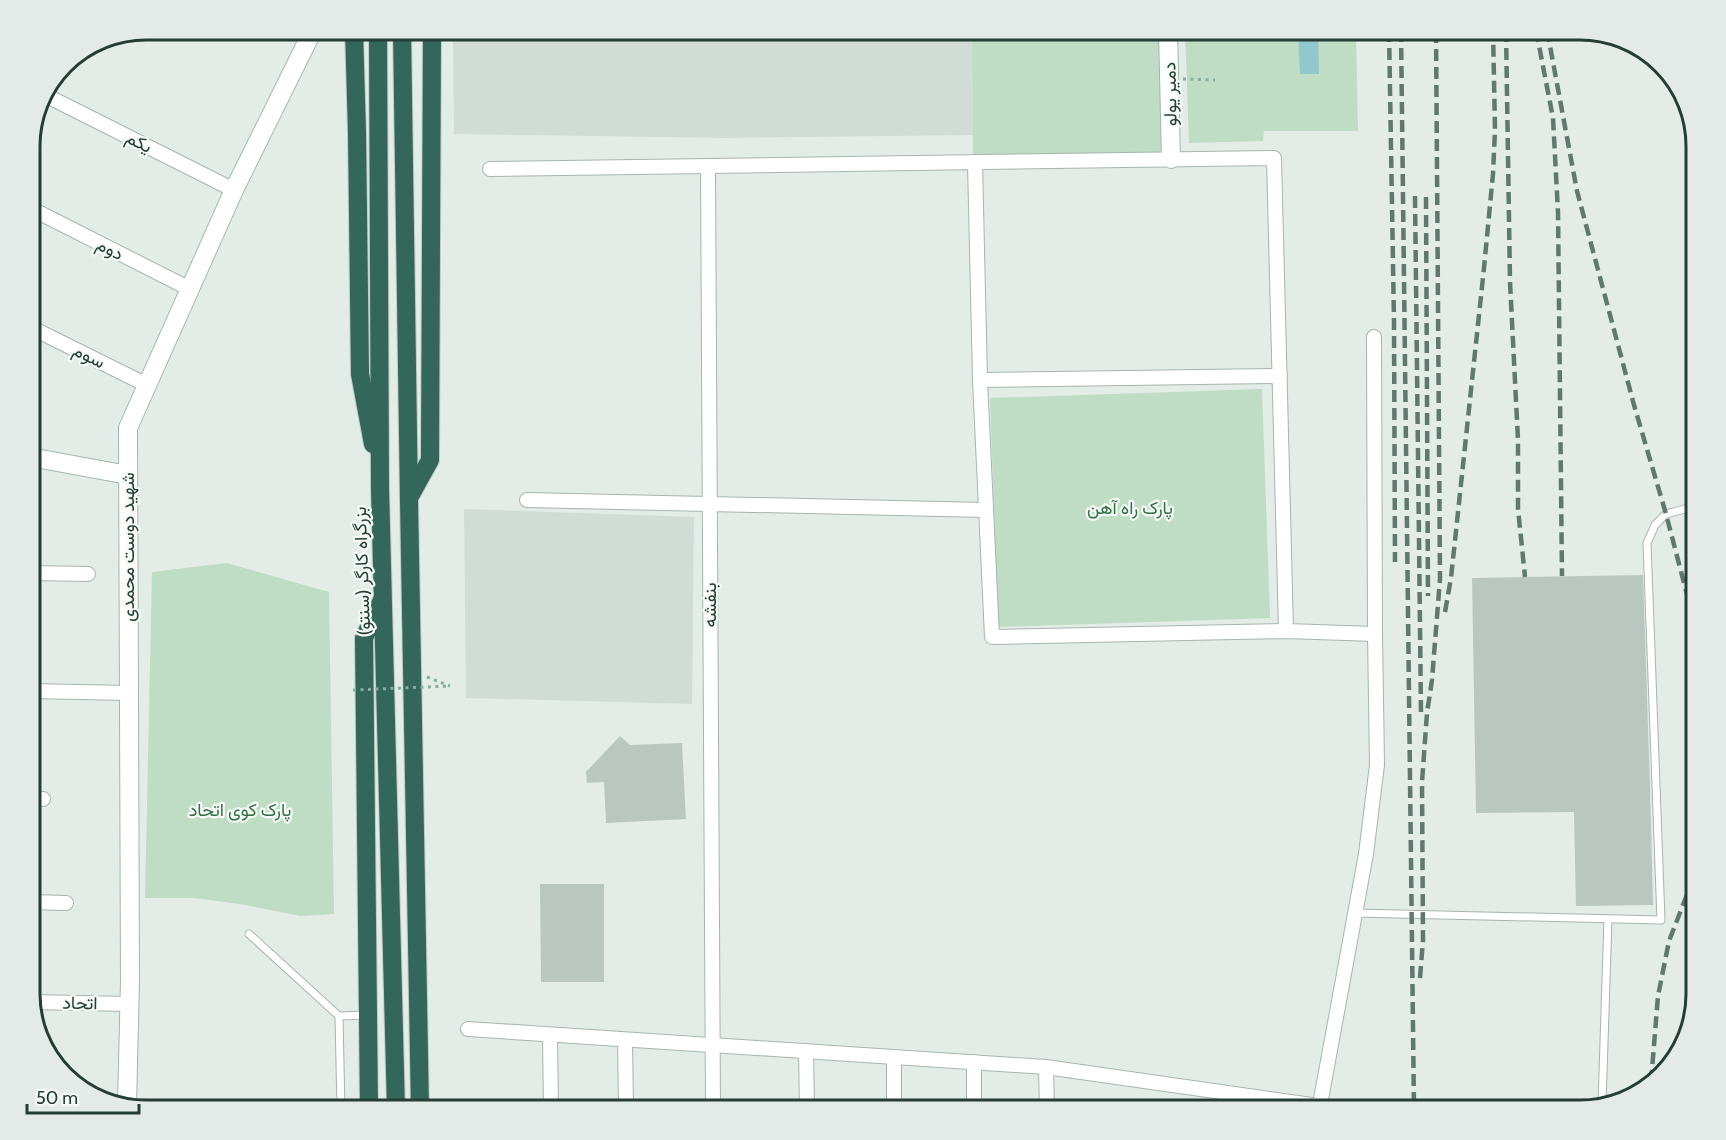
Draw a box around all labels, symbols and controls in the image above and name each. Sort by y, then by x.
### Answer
street label: دمیر یولو [1158,62,1182,126]
street label: یکم [122,126,156,159]
street label: دوم [92,233,127,266]
street label: سوم [69,339,109,374]
street label: شهید دوست محمدی [117,472,139,622]
park label: پارک راه آهن [1087,497,1173,520]
street label: بزرگراه کارگر (سنتو) [349,506,375,636]
street label: بنفشه [699,583,721,627]
park label: پارک کوی اتحاد [189,799,291,822]
street label: اتحاد [62,992,98,1014]
scale bar [27,1077,140,1115]
text: 50 m [36,1087,78,1109]

